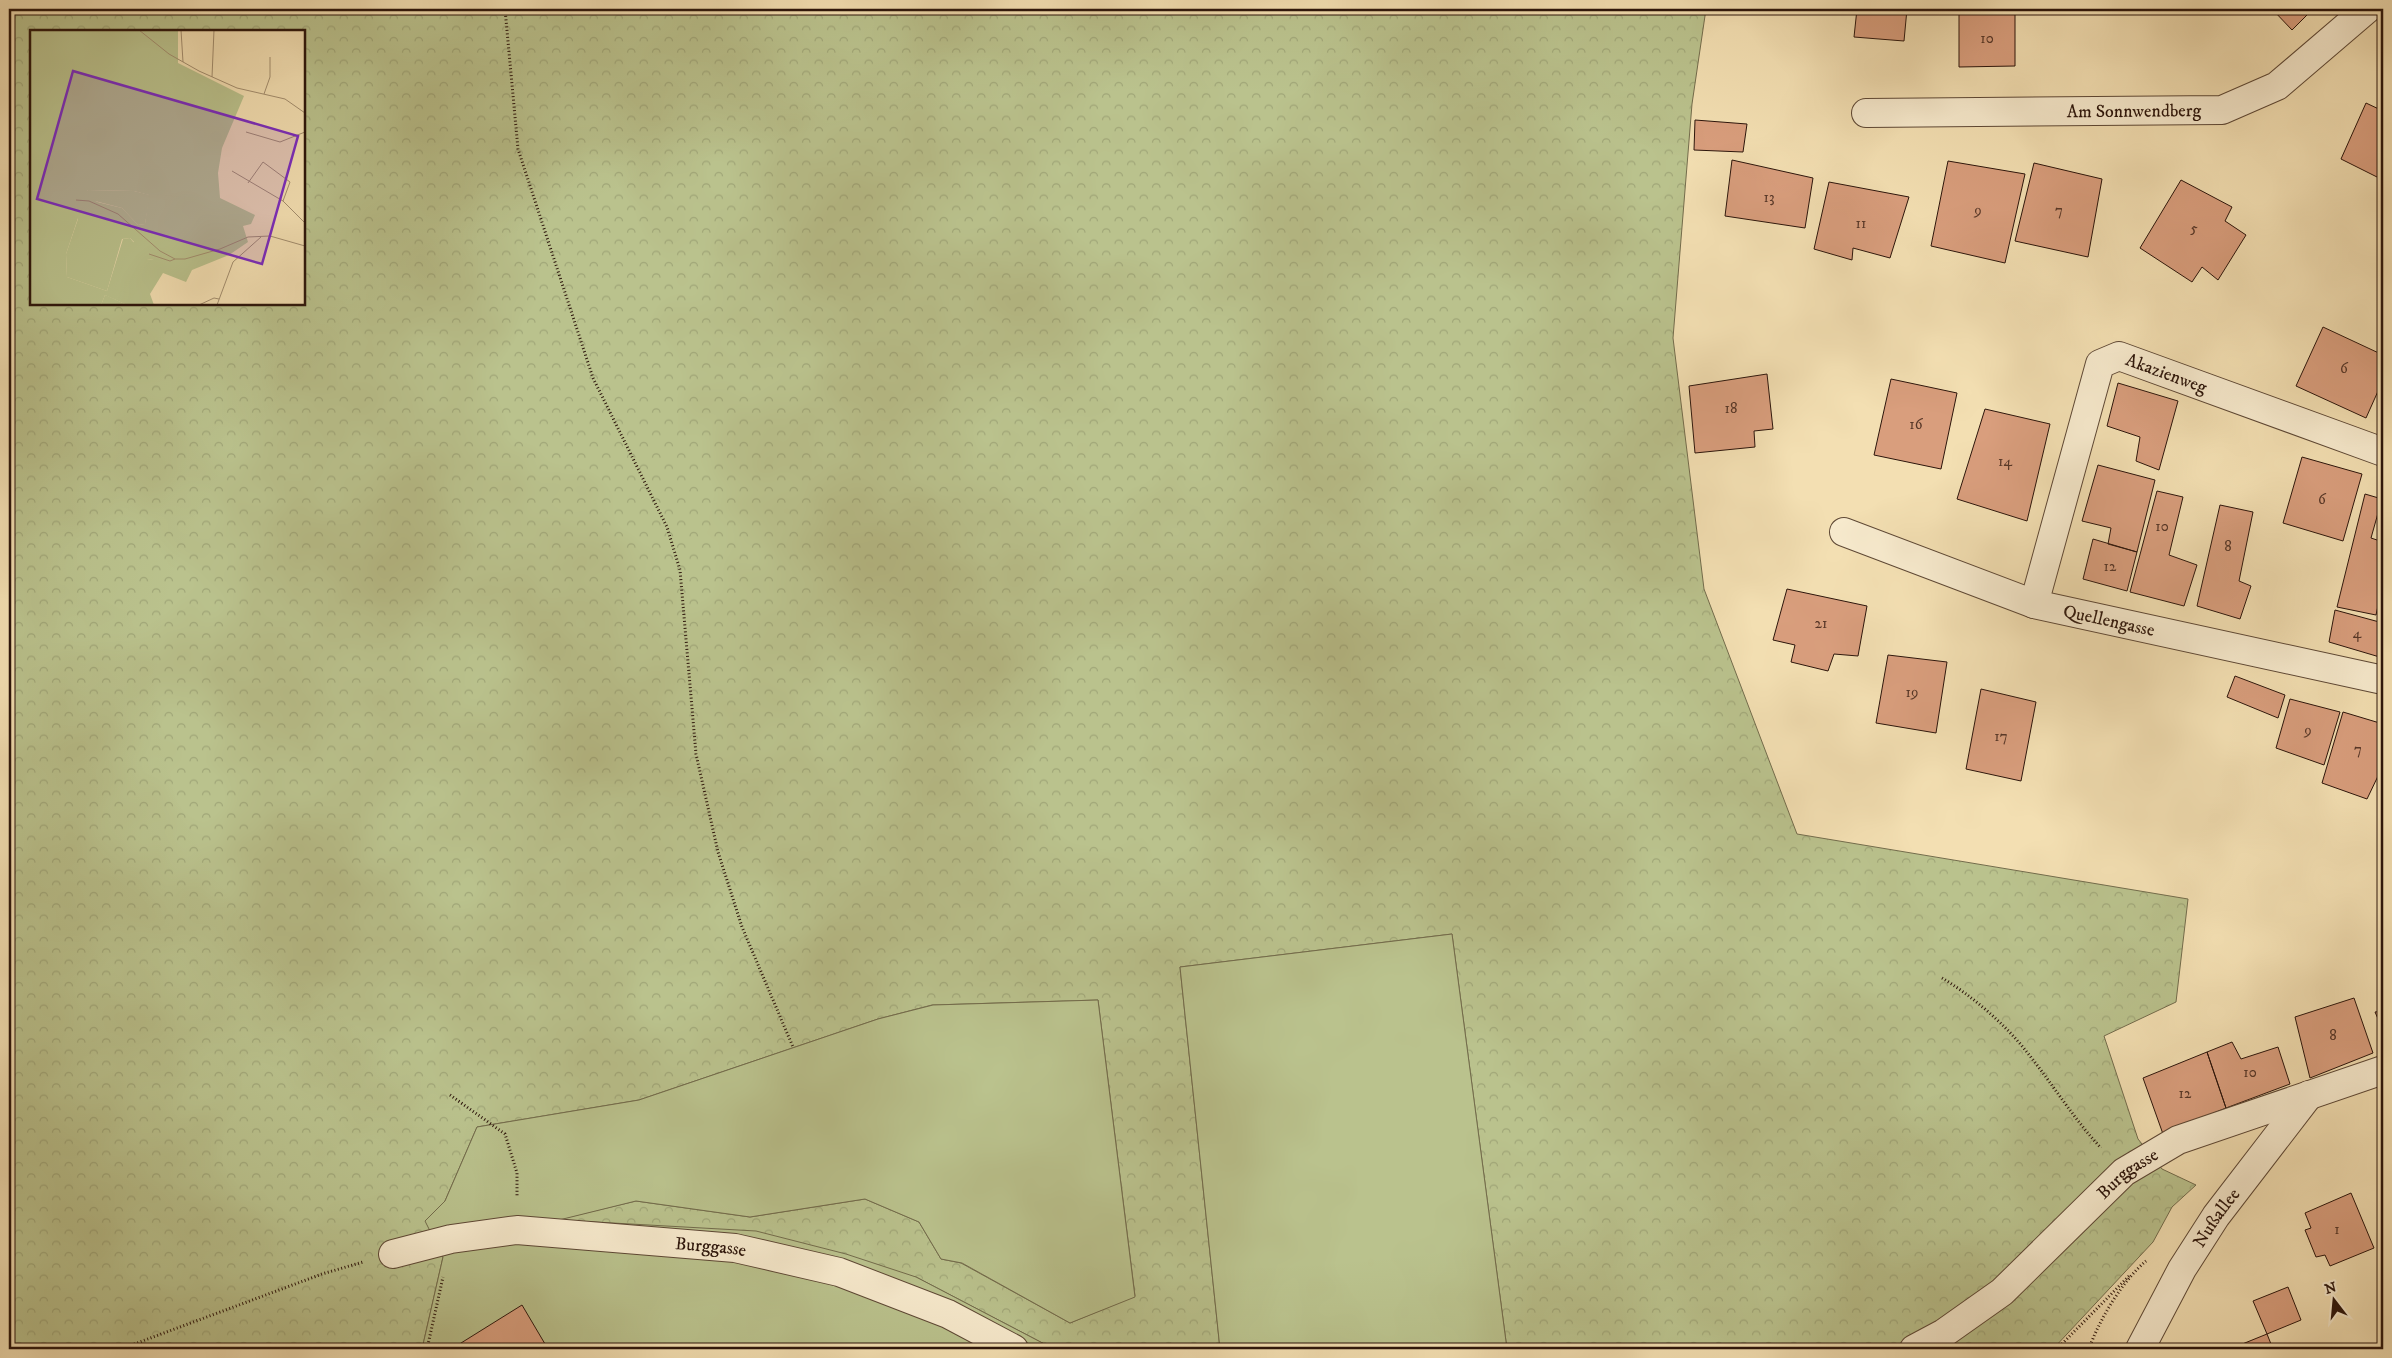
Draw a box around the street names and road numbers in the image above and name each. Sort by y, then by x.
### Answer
street label: Am Sonnwendberg [2067,100,2202,123]
street label: Akazienweg [2122,349,2210,399]
street label: Quellengasse [2061,601,2157,642]
street label: Burggasse [2093,1144,2162,1204]
street label: Nußallee [2189,1184,2245,1252]
street label: Burggasse [674,1233,748,1262]

